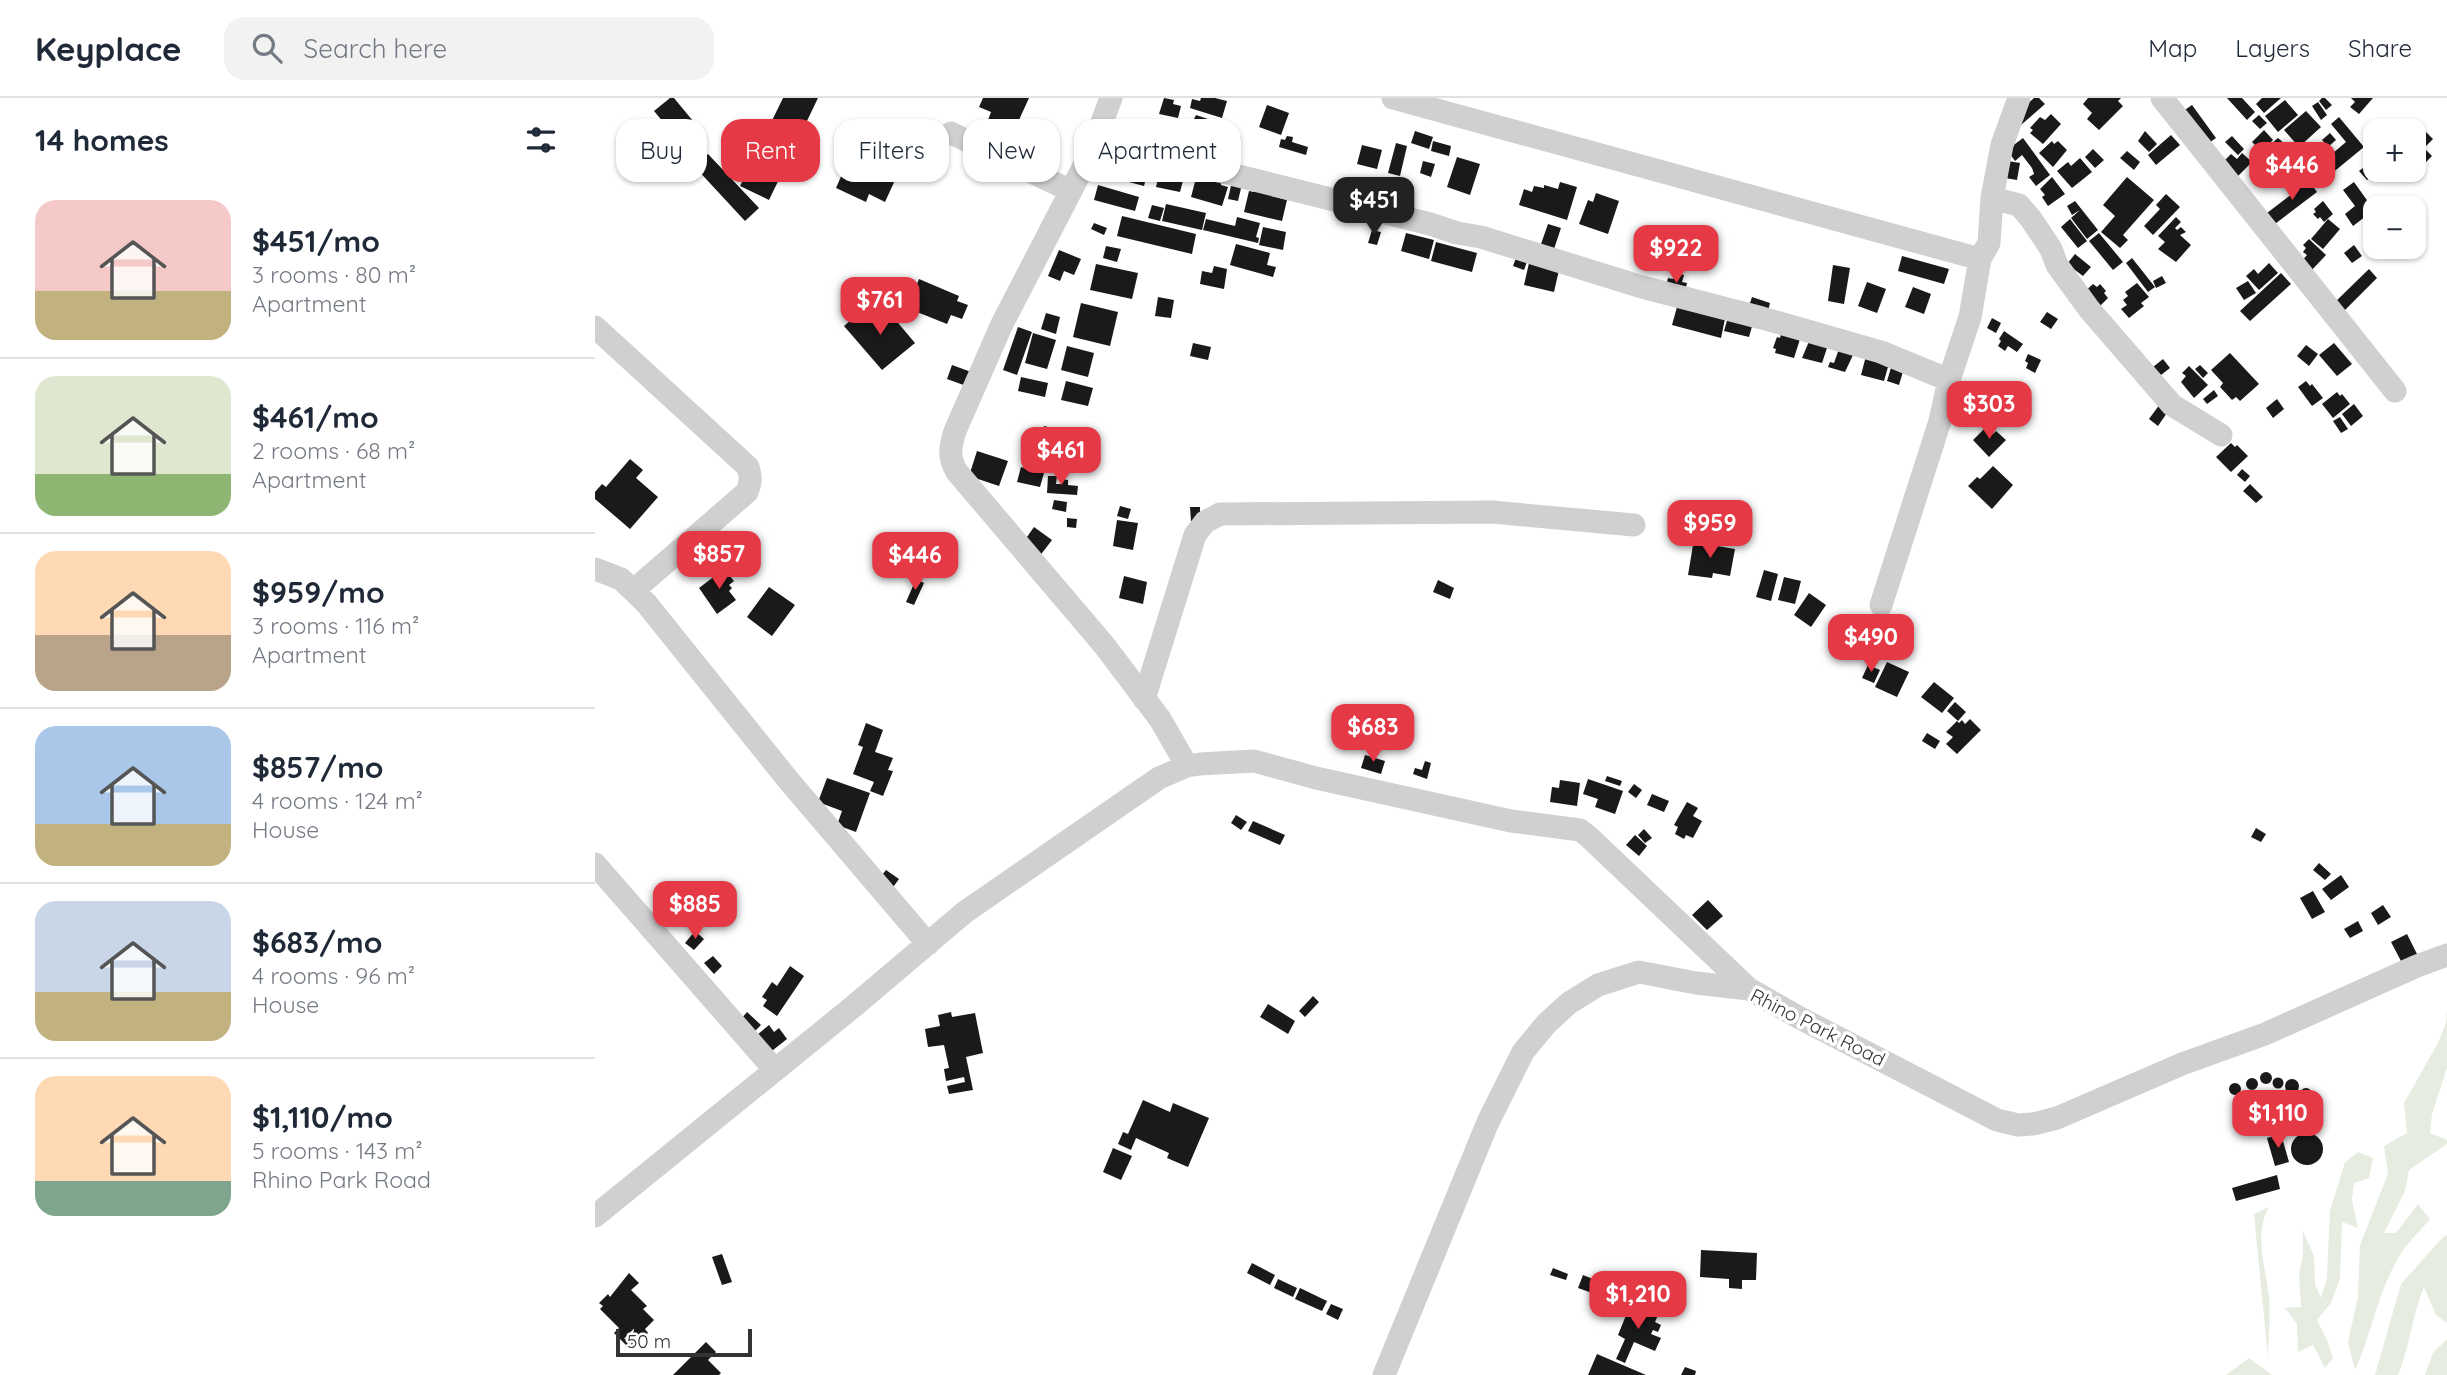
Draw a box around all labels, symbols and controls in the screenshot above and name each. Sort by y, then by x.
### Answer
search box [224,17,714,80]
text: Keyplace [35,28,182,69]
icon: search [248,29,286,67]
text: Search here [304,32,447,65]
text: Map [2148,33,2197,63]
text: Layers [2235,33,2310,63]
text: Share [2348,33,2412,63]
chip: Buy [616,119,707,182]
chip: Rent [721,119,820,182]
chip: Filters [834,119,949,182]
chip: New [963,119,1060,182]
chip: Apartment [1074,119,1241,182]
map controls [2363,119,2426,259]
button: + [2363,119,2426,182]
text: 14 homes [35,121,169,159]
icon: filters [522,121,560,159]
pin: $446 [2251,142,2333,202]
text: $446 [2265,150,2319,179]
pin: $451 [1333,178,1415,237]
text: $451 [1349,185,1399,214]
button: − [2363,196,2426,259]
text: $451/mo [252,222,380,260]
pin: $922 [1635,226,1717,285]
icon: home [91,228,175,312]
text: $922 [1650,233,1702,262]
text: 3 rooms · 80 m² [252,260,416,289]
pin: $761 [839,278,921,337]
text: $761 [857,285,903,314]
text: Apartment [252,289,366,318]
pin: $303 [1948,382,2030,441]
text: $303 [1963,389,2015,418]
text: $461/mo [252,398,379,436]
icon: home [91,404,175,488]
pin: $461 [1020,428,1102,487]
text: $461 [1037,435,1085,464]
text: 2 rooms · 68 m² [252,436,415,465]
text: Apartment [252,465,366,494]
pin: $959 [1669,500,1751,560]
text: $959 [1683,508,1737,537]
pin: $857 [678,532,760,591]
pin: $446 [874,532,956,592]
text: $857 [693,539,745,568]
text: $446 [888,540,942,569]
text: $959/mo [252,573,385,611]
icon: home [91,579,175,663]
text: 3 rooms · 116 m² [252,611,419,640]
pin: $490 [1830,614,1912,674]
text: $490 [1844,622,1898,651]
text: Apartment [252,640,366,669]
pin: $683 [1332,704,1414,764]
text: $683 [1347,712,1399,741]
text: $857/mo [252,748,384,786]
icon: home [91,754,175,838]
text: 4 rooms · 124 m² [252,786,423,815]
text: House [252,815,319,844]
pin: $885 [654,882,736,941]
text: $885 [669,889,721,918]
text: $683/mo [252,923,382,961]
icon: home [91,929,175,1013]
text: 4 rooms · 96 m² [252,961,415,990]
street label: Rhino Park Road [1747,983,1889,1071]
text: House [252,990,319,1019]
pin: $1,110 [2221,1090,2335,1150]
text: $1,110/mo [252,1098,393,1136]
text: $1,110 [2248,1098,2308,1127]
icon: home [91,1104,175,1188]
text: 5 rooms · 143 m² [252,1136,423,1165]
text: Rhino Park Road [252,1165,431,1194]
pin: $1,210 [1581,1272,1695,1331]
text: $1,210 [1605,1279,1671,1308]
scale bar [616,1326,753,1358]
text: 50 m [627,1329,671,1353]

